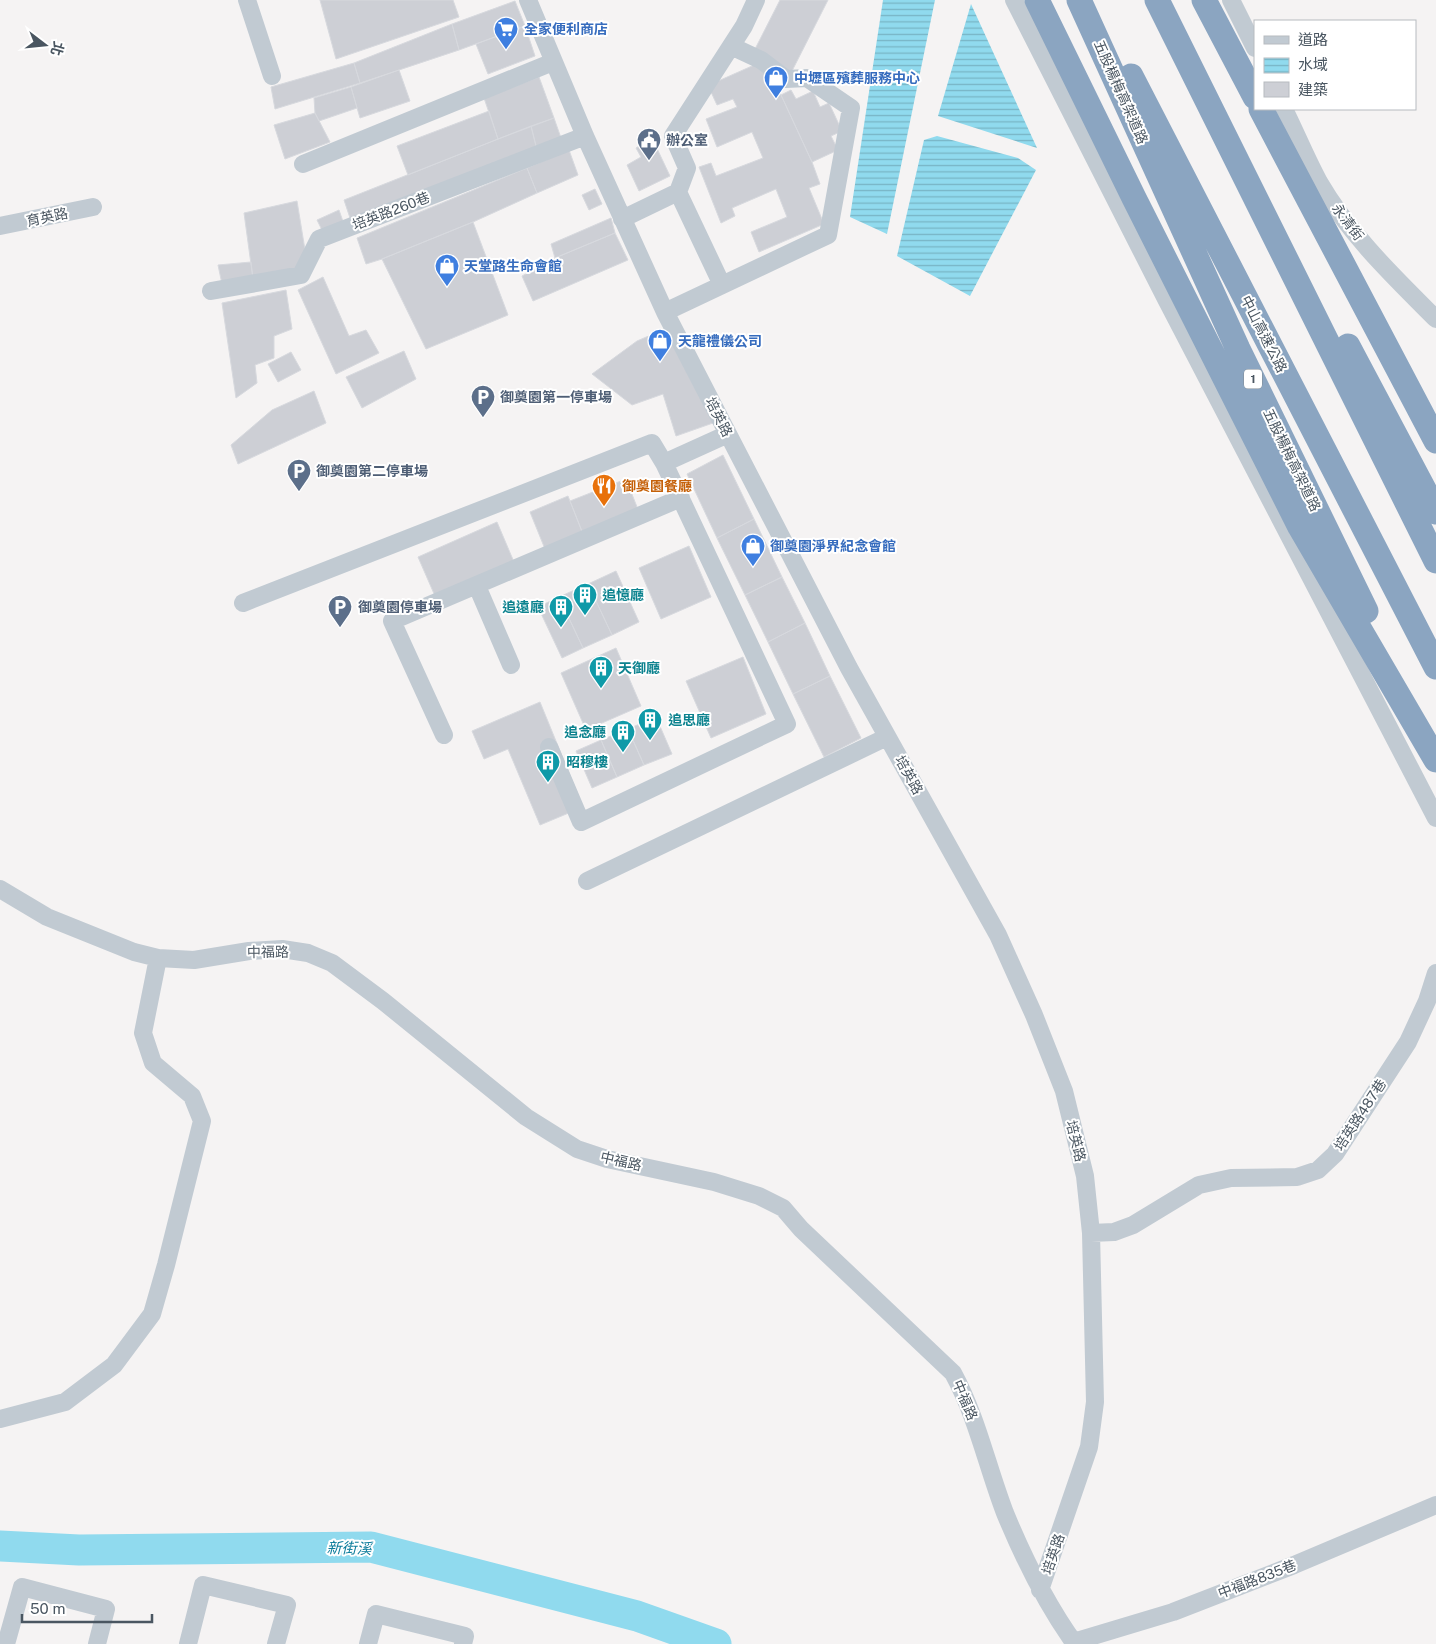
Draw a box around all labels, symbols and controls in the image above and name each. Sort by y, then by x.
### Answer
supermarket icon: 全家便利商店 [493,16,519,50]
north arrow [20,20,70,70]
legend [1254,20,1416,110]
place label: 全家便利商店 [524,21,608,37]
text: 道路 [1298,31,1328,48]
street label: 五股楊梅高架道路 [1091,38,1151,146]
text: 北 [48,40,67,58]
text: 水域 [1298,56,1328,73]
shop icon: 中壢區殯葬服務中心 [763,65,789,99]
place label: 中壢區殯葬服務中心 [794,70,920,86]
text: 建築 [1298,81,1328,98]
public building icon: 辦公室 [636,127,662,161]
place label: 辦公室 [666,132,708,148]
street label: 培英路260巷 [350,189,432,233]
street label: 永清街 [1329,200,1367,244]
street label: 育英路 [25,205,69,229]
shop icon: 天堂路生命會館 [434,253,460,287]
place label: 天堂路生命會館 [464,258,562,274]
street label: 中山高速公路 [1238,293,1290,375]
shop icon: 天龍禮儀公司 [647,328,673,362]
place label: 天龍禮儀公司 [678,333,762,349]
road number: 1 [1244,369,1262,388]
parking icon: 御奠園第一停車場 [470,384,496,418]
place label: 御奠園第一停車場 [500,389,612,405]
street label: 培英路 [702,395,736,439]
street label: 五股楊梅高架道路 [1260,406,1324,514]
parking icon: 御奠園第二停車場 [286,458,312,492]
place label: 御奠園第二停車場 [316,463,428,479]
restaurant icon: 御奠園餐廳 [591,473,617,507]
place label: 御奠園餐廳 [622,478,692,494]
shop icon: 御奠園淨界紀念會館 [740,533,766,567]
place label: 御奠園淨界紀念會館 [770,538,896,554]
building icon: 追憶廳 [572,582,598,616]
place label: 追憶廳 [602,587,644,603]
parking icon: 御奠園停車場 [327,594,353,628]
building icon: 追遠廳 [548,594,574,628]
place label: 御奠園停車場 [358,599,442,615]
place label: 追遠廳 [502,599,544,615]
building icon: 天御廳 [588,655,614,689]
place label: 天御廳 [618,660,660,676]
building icon: 追思廳 [637,707,663,741]
place label: 追思廳 [668,712,710,728]
building icon: 追念廳 [610,719,636,753]
place label: 追念廳 [564,724,606,740]
building icon: 昭穆樓 [535,749,561,783]
street label: 培英路 [892,753,926,797]
place label: 昭穆樓 [566,754,608,770]
street label: 中福路 [247,944,289,960]
street label: 培英路487巷 [1331,1076,1389,1154]
street label: 培英路 [1063,1119,1089,1163]
street label: 中福路 [599,1148,643,1174]
street label: 中福路 [949,1378,981,1422]
street label: 培英路 [1039,1532,1067,1576]
water label: 新街溪 [326,1539,374,1557]
street label: 中福路835巷 [1215,1557,1299,1601]
scale bar [22,1592,152,1624]
text: 50 m [30,1600,65,1617]

